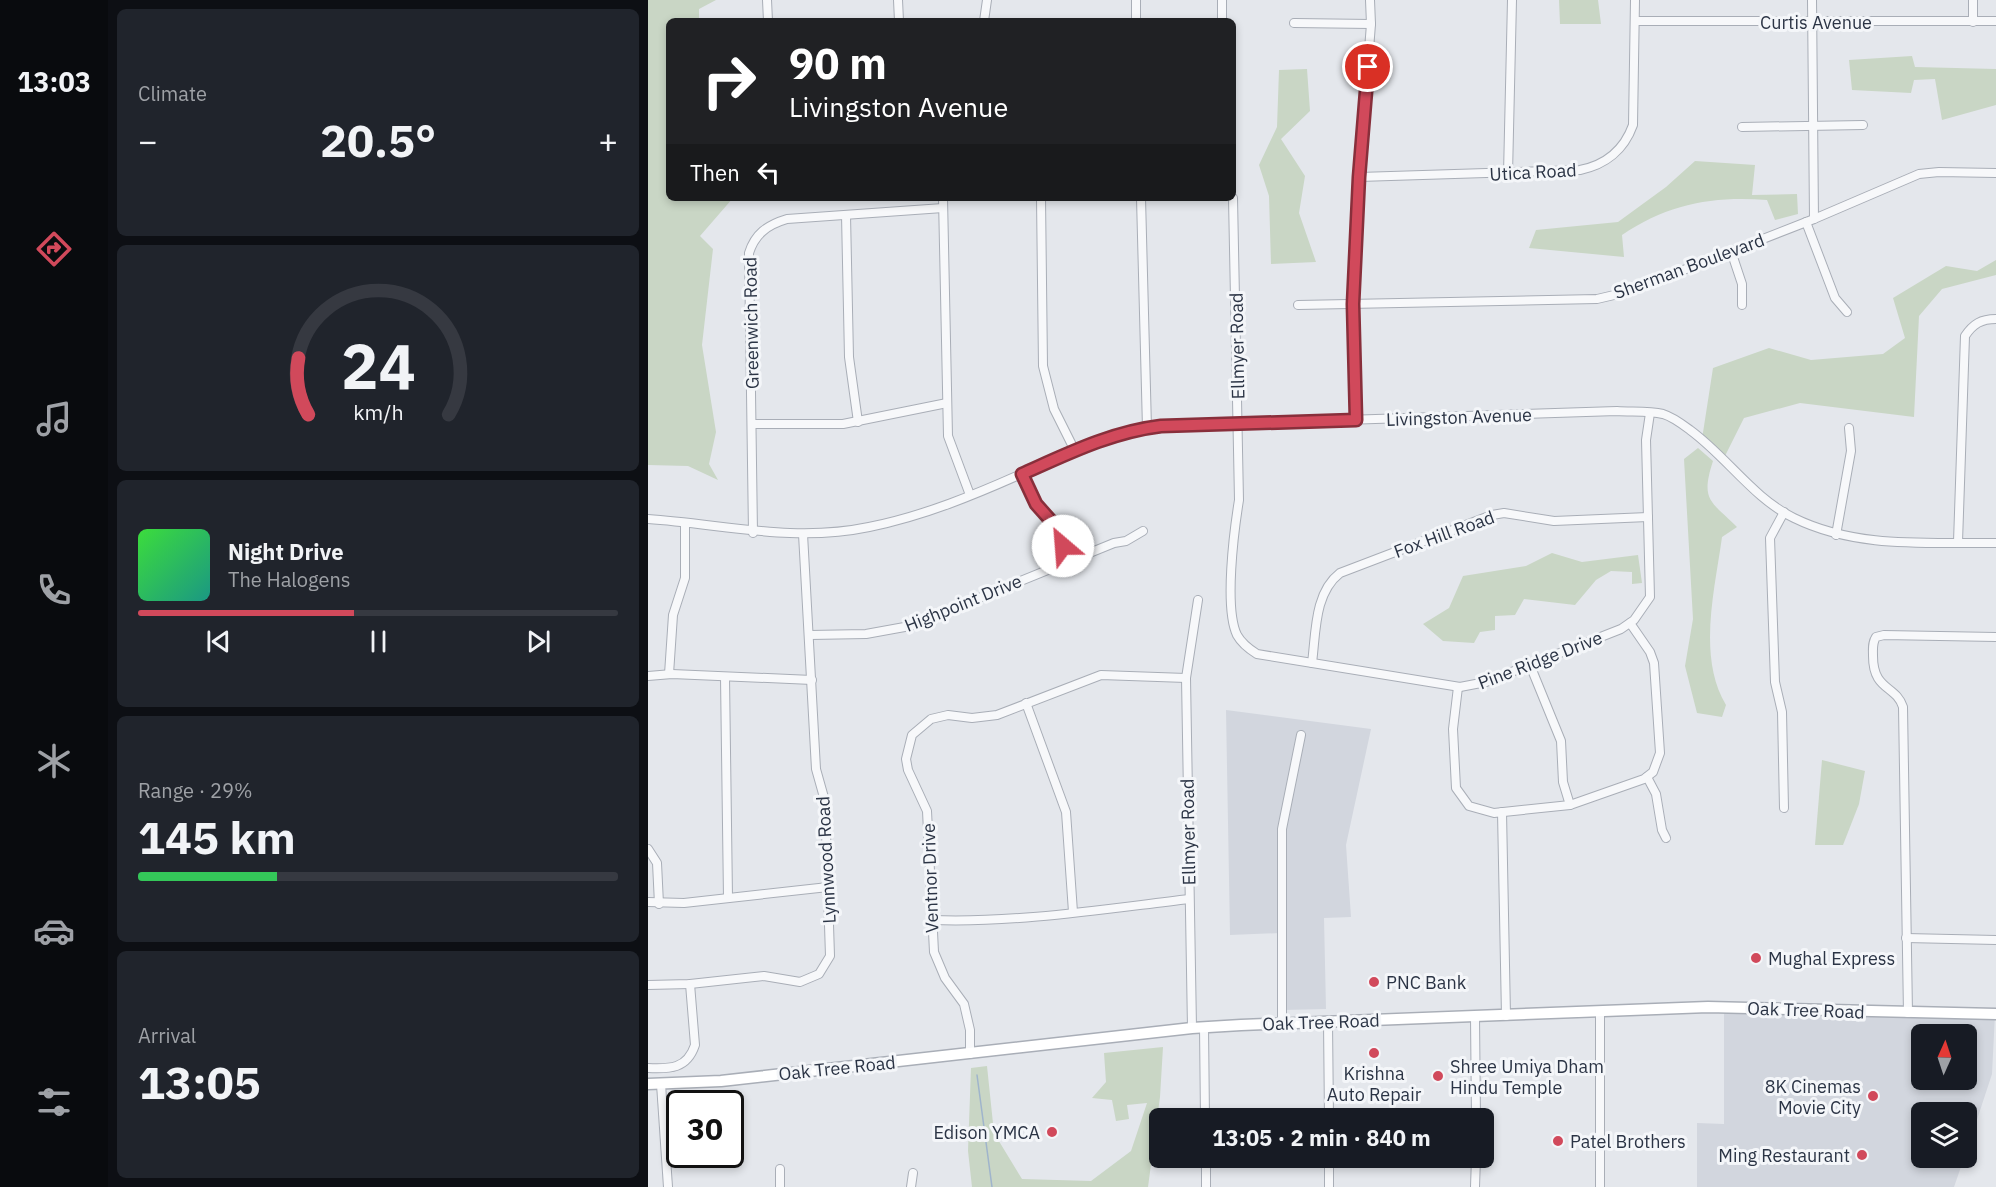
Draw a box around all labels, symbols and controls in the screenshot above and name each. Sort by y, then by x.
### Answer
street label: Curtis Avenue [1760,11,1872,34]
text: 90 m [789,36,887,91]
pin [1342,41,1393,92]
icon: right [690,42,768,120]
icon: arrive [1351,50,1384,83]
text: 13:03 [17,64,91,99]
text: Climate [138,80,207,107]
text: Livingston Avenue [789,89,1008,124]
text: 20.5° [320,111,436,169]
text: − [138,119,158,162]
text: + [598,119,618,162]
icon: left [752,156,785,189]
text: Then [690,158,740,187]
street label: Utica Road [1489,158,1577,186]
icon: directions [33,228,75,270]
street label: Sherman Boulevard [1610,228,1768,304]
street label: Greenwich Road [738,257,764,389]
street label: Ellmyer Road [1225,292,1249,400]
text: 24 [341,325,415,406]
icon: music [33,398,75,440]
text: km/h [353,398,403,426]
street label: Livingston Avenue [1386,403,1533,431]
street label: Fox Hill Road [1391,505,1497,563]
position arrow [1031,514,1095,578]
text: Night Drive [228,537,344,566]
text: The Halogens [228,566,350,593]
icon: phone [33,569,75,611]
street label: Highpoint Drive [901,569,1025,637]
icon: previous [202,625,235,658]
icon: pause [362,625,395,658]
icon: next [522,625,555,658]
street label: Pine Ridge Drive [1474,626,1606,694]
icon: climate [33,740,75,782]
text: Range · 29% [138,777,253,804]
street label: Ellmyer Road [1176,778,1200,886]
street label: Lynnwood Road [811,796,841,924]
text: 145 km [138,808,296,866]
street label: Ventnor Drive [917,823,943,933]
icon: car [33,910,75,952]
place label: Mughal Express [1768,947,1895,970]
marker: Mughal Express [1749,951,1763,965]
place label: PNC Bank [1386,971,1467,994]
marker: PNC Bank [1367,975,1381,989]
street label: Oak Tree Road [1747,996,1865,1024]
street label: Oak Tree Road [1262,1008,1380,1036]
text: Arrival [138,1022,196,1049]
north arrow [1911,1024,1977,1090]
map controls [1911,1024,1977,1168]
marker: Krishna Auto Repair [1367,1046,1381,1060]
street label: Oak Tree Road [777,1050,897,1086]
text: 13:05 [138,1053,261,1111]
place label: Shree Umiya Dham Hindu Temple [1450,1055,1604,1099]
place label: Krishna Auto Repair [1327,1062,1422,1106]
marker: Shree Umiya Dham Hindu Temple [1431,1069,1445,1083]
place label: 8K Cinemas Movie City [1765,1075,1861,1119]
icon: filters [33,1081,75,1123]
marker: 8K Cinemas Movie City [1866,1089,1880,1103]
speed limit sign: 30 [666,1090,744,1168]
button: layers [1911,1102,1977,1168]
place label: Edison YMCA [933,1121,1040,1144]
text: 13:05 · 2 min · 840 m [1212,1123,1431,1152]
marker: Edison YMCA [1045,1125,1059,1139]
place label: Patel Brothers [1570,1130,1686,1153]
marker: Patel Brothers [1551,1134,1565,1148]
place label: Ming Restaurant [1718,1144,1850,1167]
marker: Ming Restaurant [1855,1148,1869,1162]

